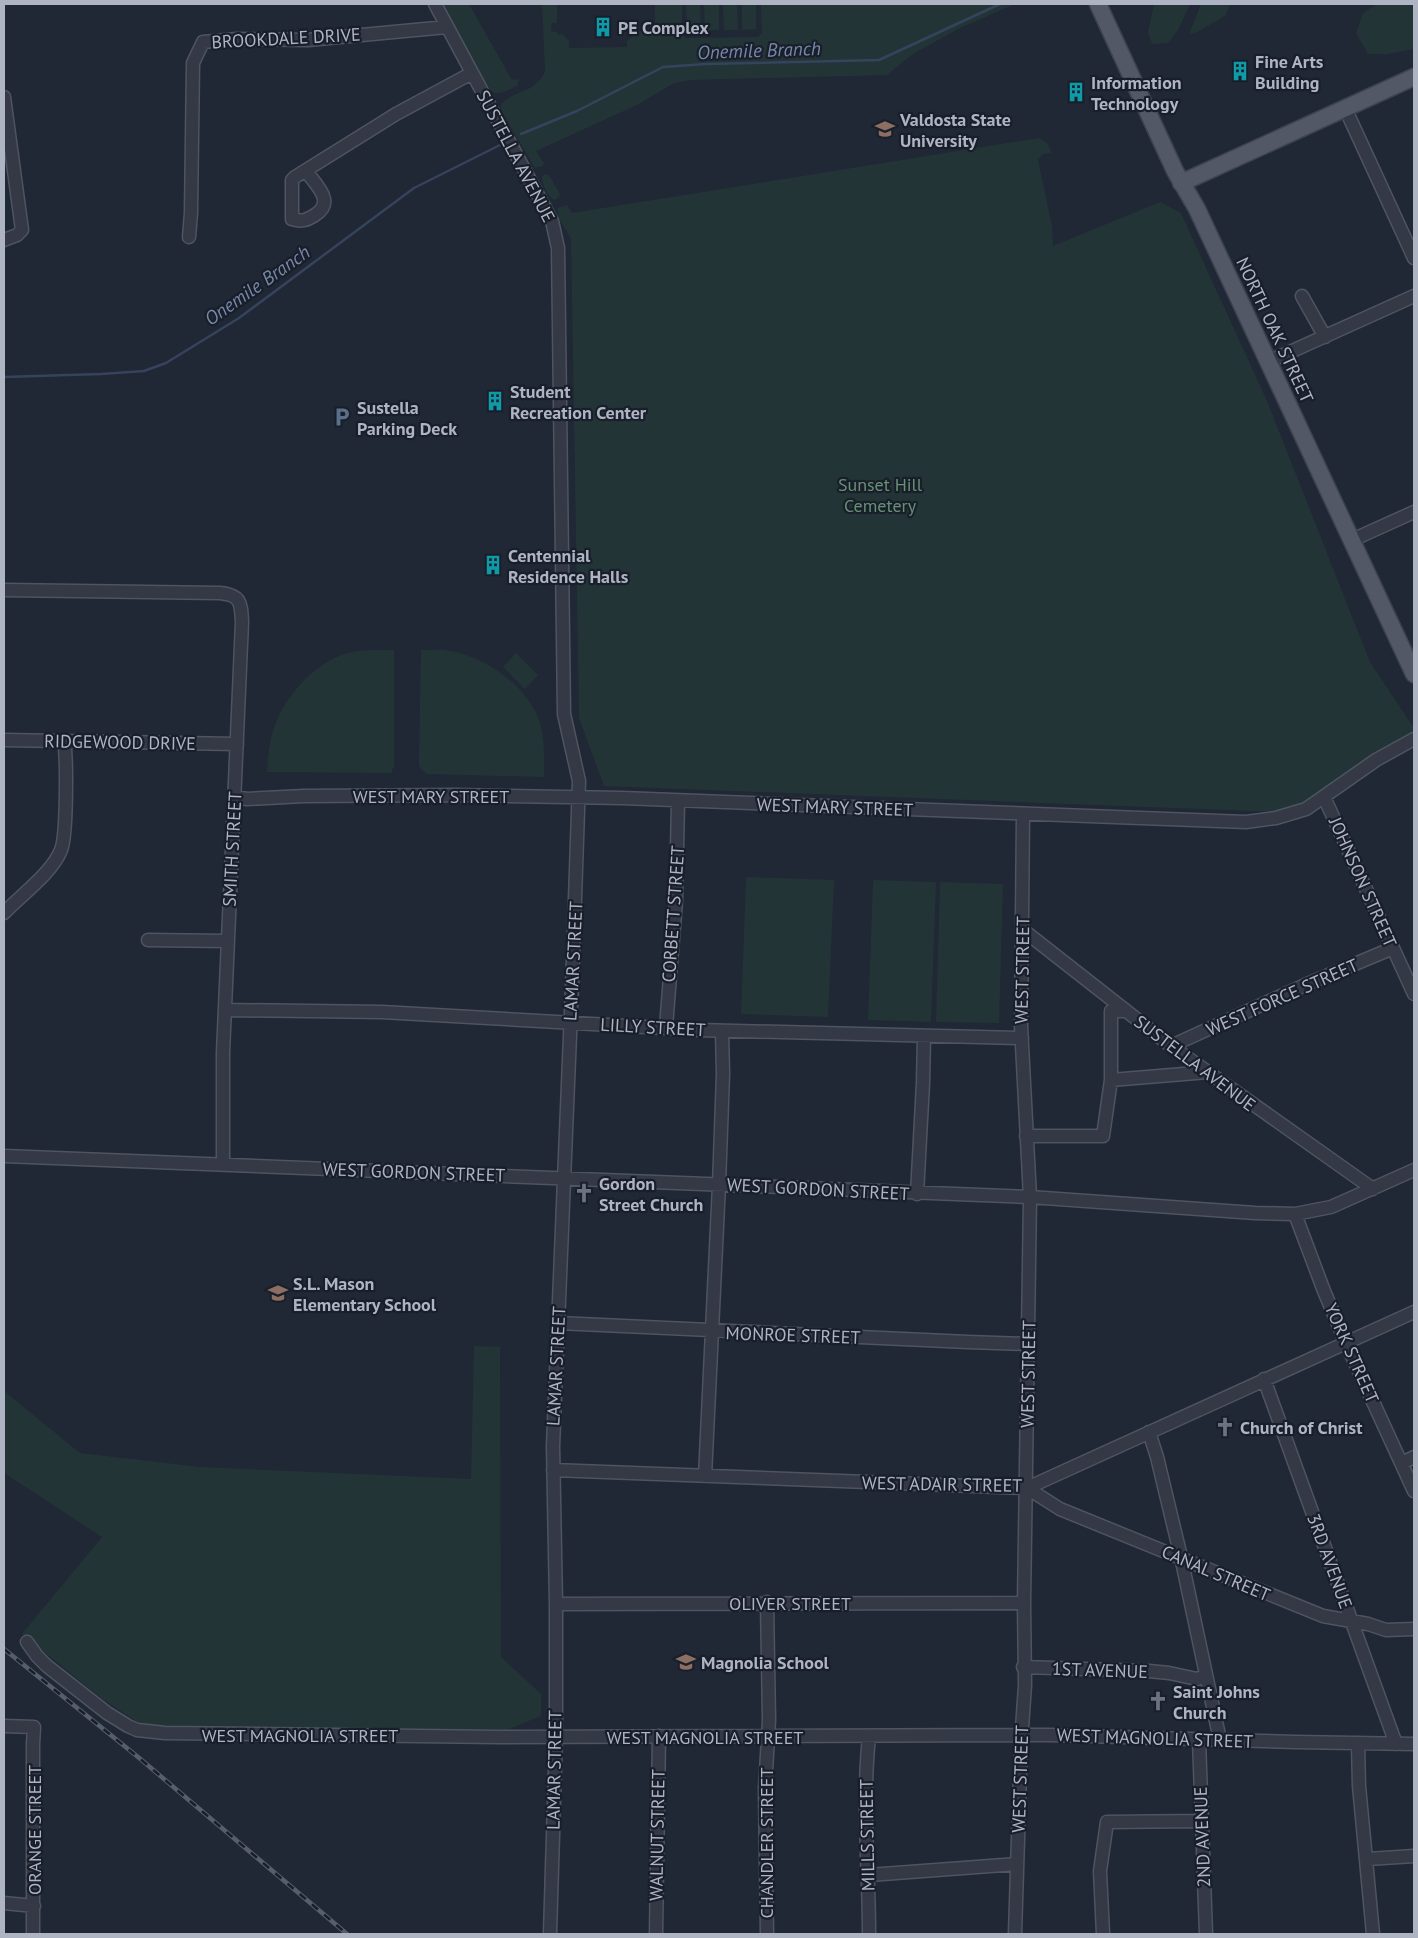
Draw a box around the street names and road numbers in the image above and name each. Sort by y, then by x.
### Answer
street label: BROOKDALE DRIVE [211,23,361,53]
street label: SUSTELLA AVENUE [471,86,561,226]
street label: NORTH OAK STREET [1231,253,1319,407]
street label: RIDGEWOOD DRIVE [44,729,196,755]
street label: WEST MARY STREET [353,785,509,808]
street label: SMITH STREET [217,791,247,907]
street label: WEST MARY STREET [756,793,914,821]
street label: JOHNSON STREET [1324,812,1402,951]
street label: CORBETT STREET [657,845,689,983]
street label: LAMAR STREET [558,901,588,1021]
street label: WEST STREET [1010,916,1034,1024]
street label: WEST FORCE STREET [1202,953,1362,1041]
street label: SUSTELLA AVENUE [1130,1010,1260,1116]
street label: LILLY STREET [600,1013,706,1041]
street label: WEST GORDON STREET [322,1157,506,1187]
street label: WEST GORDON STREET [726,1173,910,1205]
street label: YORK STREET [1320,1299,1384,1407]
street label: LAMAR STREET [541,1306,571,1426]
street label: WEST STREET [1016,1320,1040,1428]
street label: MONROE STREET [725,1321,861,1349]
street label: WEST ADAIR STREET [862,1471,1022,1497]
street label: 3RD AVENUE [1302,1510,1358,1612]
street label: CANAL STREET [1158,1540,1274,1606]
street label: OLIVER STREET [729,1592,851,1615]
street label: 1ST AVENUE [1052,1657,1148,1683]
street label: LAMAR STREET [541,1710,567,1830]
street label: WEST MAGNOLIA STREET [1056,1723,1254,1753]
street label: WEST MAGNOLIA STREET [202,1724,398,1747]
street label: WEST STREET [1007,1725,1033,1833]
street label: WEST MAGNOLIA STREET [607,1726,803,1749]
street label: ORANGE STREET [23,1765,46,1895]
street label: CHANDLER STREET [755,1768,778,1918]
street label: WALNUT STREET [644,1769,670,1901]
street label: MILLS STREET [855,1779,879,1891]
street label: 2ND AVENUE [1189,1786,1215,1888]

